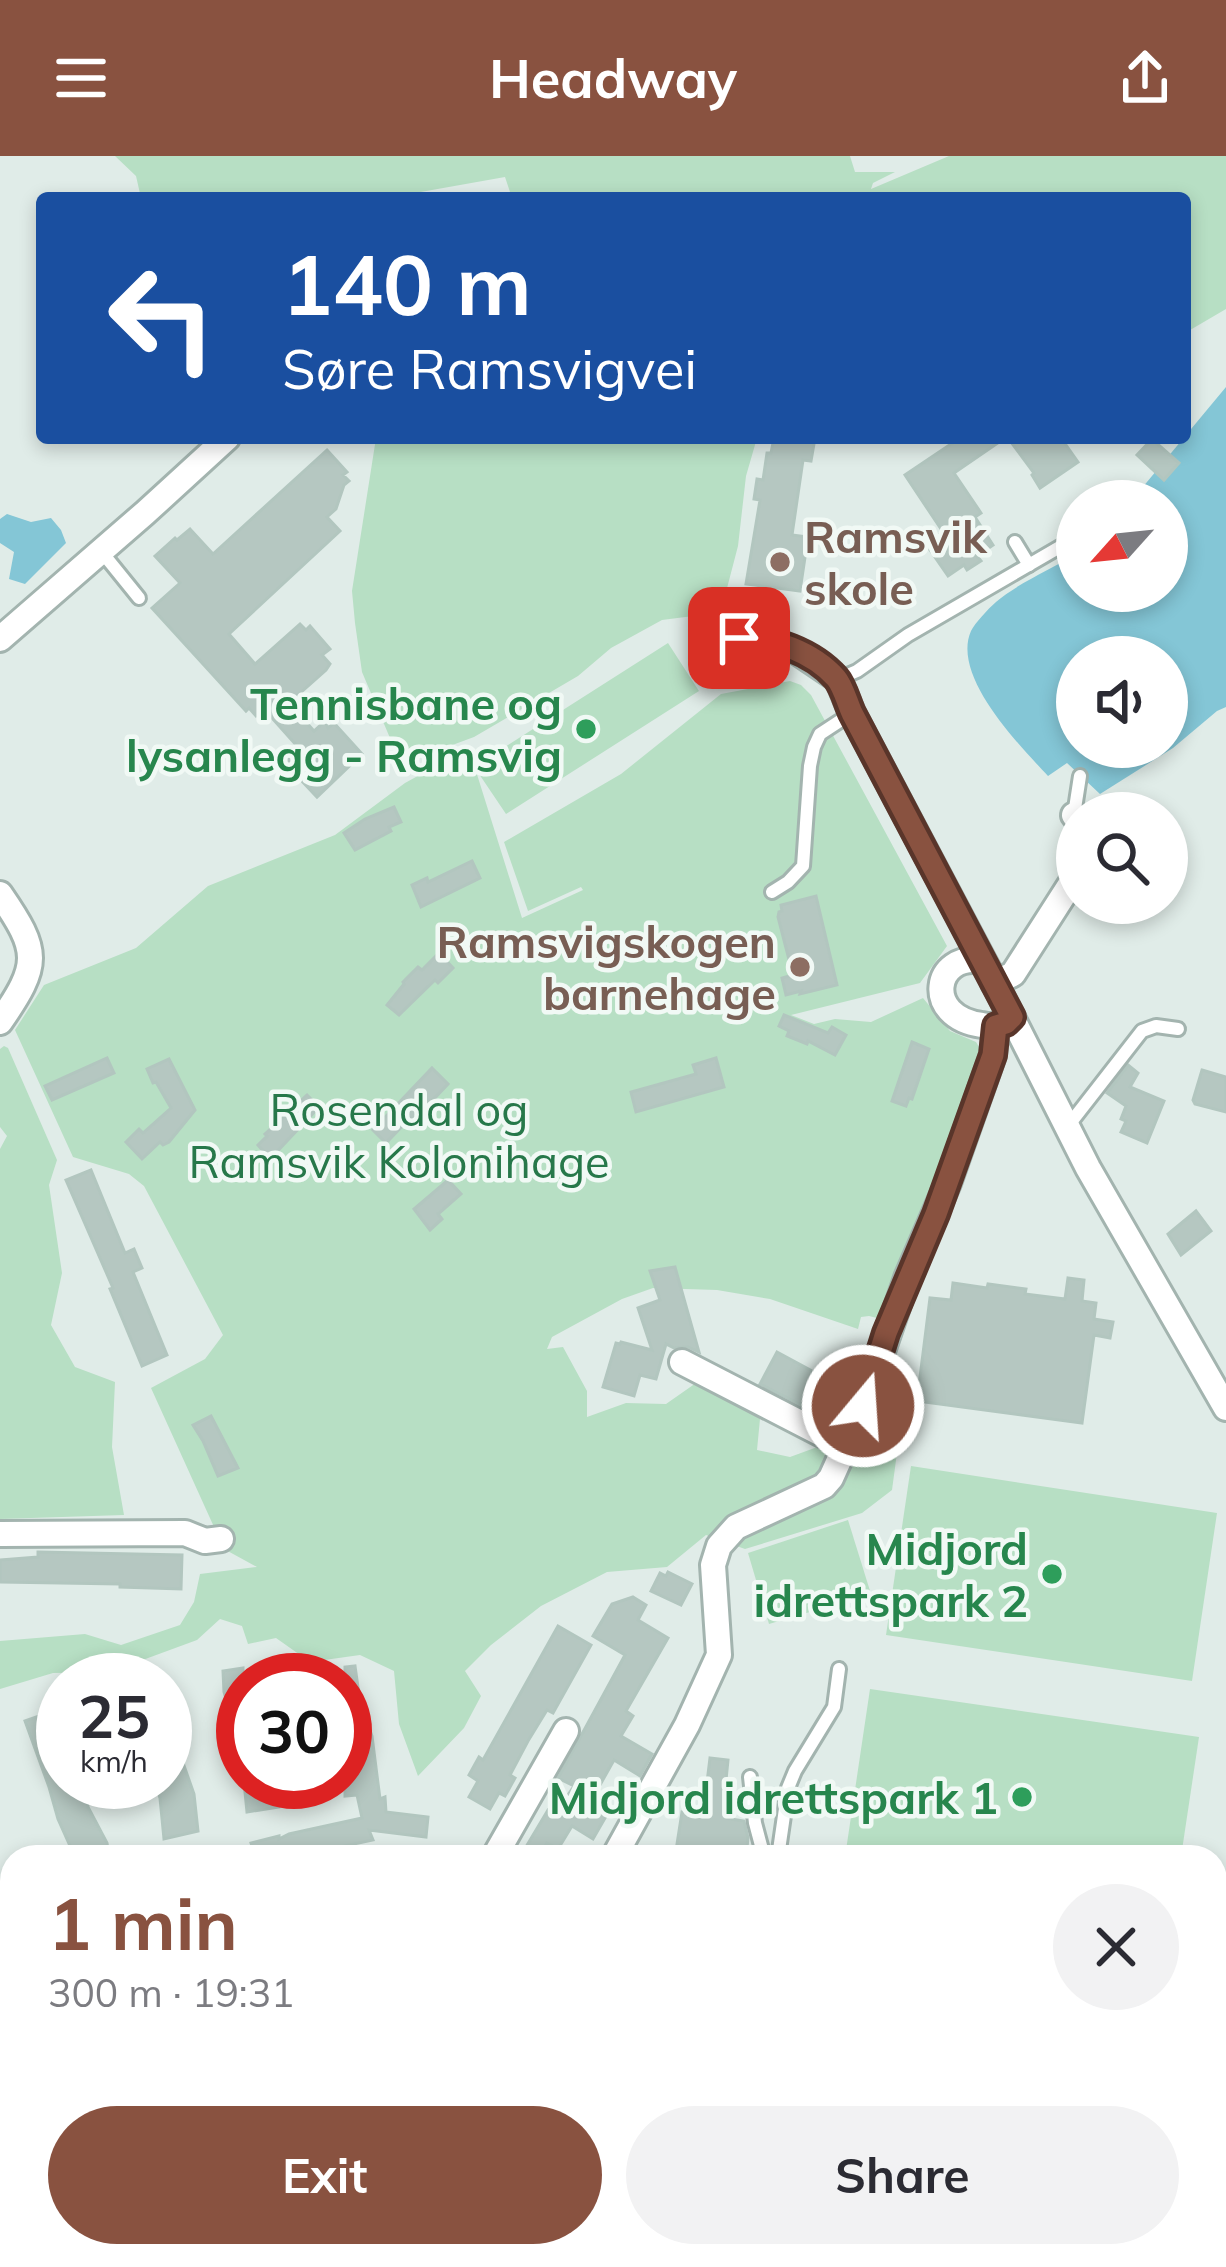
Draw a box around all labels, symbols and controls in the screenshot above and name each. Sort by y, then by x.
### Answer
text: Headway [489,44,737,112]
icon: menu [48,45,114,111]
icon: share [1112,45,1178,111]
text: 140 m [282,231,532,336]
icon: left [84,240,240,396]
text: Søre Ramsvigvei [282,335,697,403]
north arrow [1056,480,1188,612]
map controls [1056,480,1188,924]
place label: Ramsvik skole [804,508,988,616]
marker: Ramsvik skole [767,549,793,575]
pin [688,587,790,689]
icon: arrive [706,605,772,671]
button: sound [1056,636,1188,768]
place label: Tennisbane og lysanlegg - Ramsvig [126,675,562,783]
marker: Tennisbane og lysanlegg - Ramsvig [573,716,599,742]
button: search [1056,792,1188,924]
place label: Ramsvigskogen barnehage [437,913,776,1021]
marker: Ramsvigskogen barnehage [787,954,813,980]
park label: Rosendal og Ramsvik Kolonihage [188,1081,610,1189]
position arrow [800,1343,926,1469]
place label: Midjord idrettspark 2 [753,1520,1028,1628]
marker: Midjord idrettspark 2 [1039,1561,1065,1587]
speed limit sign: 30 [216,1653,372,1809]
text: 25 [78,1678,150,1753]
text: km/h [80,1742,148,1780]
place label: Midjord idrettspark 1 [549,1769,998,1825]
marker: Midjord idrettspark 1 [1009,1784,1035,1810]
text: 1 min [48,1878,238,1968]
button: close [1053,1884,1179,2010]
text: 300 m · 19:31 [48,1968,294,2017]
button: Exit [48,2106,602,2244]
button: Share [626,2106,1179,2244]

